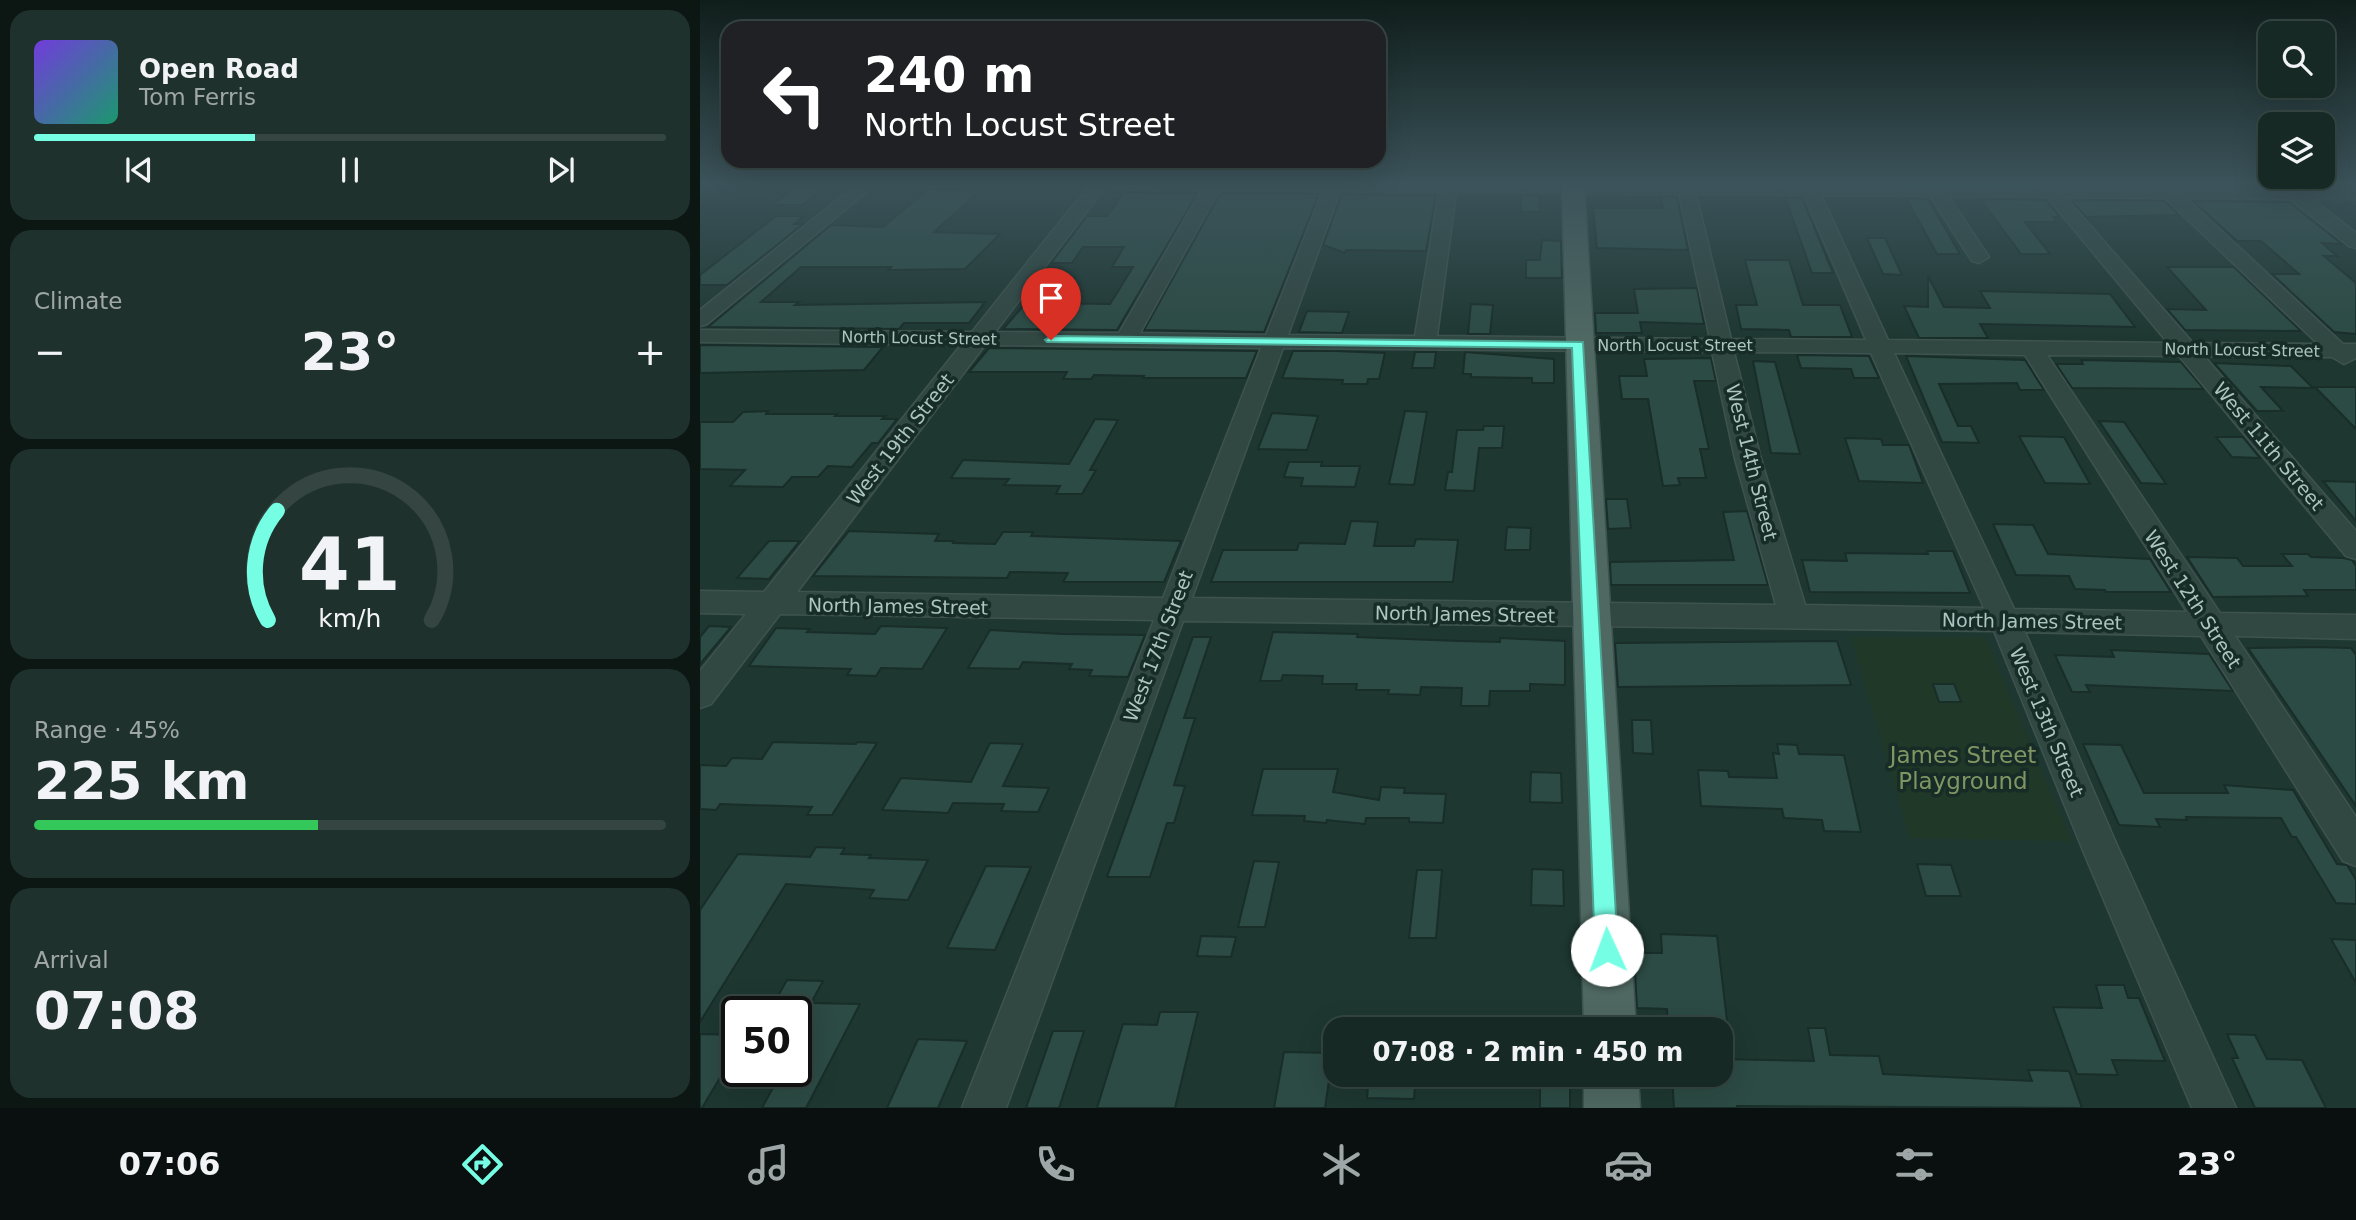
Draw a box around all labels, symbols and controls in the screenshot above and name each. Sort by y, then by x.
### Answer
map controls [2258,21,2335,189]
button: search [2258,21,2335,98]
text: 240 m [864,47,1034,104]
icon: left [749,49,840,140]
text: Open Road [139,54,299,84]
text: Tom Ferris [139,84,256,110]
text: North Locust Street [864,106,1175,144]
button: layers [2258,112,2335,189]
icon: previous [120,151,158,189]
icon: pause [331,151,369,189]
icon: next [542,151,580,189]
pin [1021,268,1081,340]
icon: arrive [1032,279,1070,317]
text: Climate [34,288,123,314]
text: 23° [301,322,399,382]
street label: North Locust Street [841,327,997,349]
text: − [34,330,66,374]
text: + [634,330,666,374]
street label: North Locust Street [1597,336,1753,355]
street label: North Locust Street [2164,339,2320,361]
street label: West 19th Street [842,369,958,509]
street label: West 11th Street [2209,378,2329,514]
street label: West 14th Street [1722,382,1782,542]
text: 41 [299,522,401,607]
street label: West 12th Street [2140,526,2246,672]
street label: West 17th Street [1119,567,1197,725]
street label: North James Street [808,593,988,619]
street label: North James Street [1375,601,1555,627]
text: km/h [318,604,382,633]
street label: North James Street [1942,608,2122,634]
street label: West 13th Street [2006,644,2088,800]
text: Range · 45% [34,717,180,743]
park label: James Street Playground [1888,742,2036,794]
text: 225 km [34,751,249,811]
position arrow [1570,913,1644,987]
text: Arrival [34,947,109,973]
text: 07:08 [34,981,200,1041]
speed limit sign: 50 [721,996,812,1087]
text: 07:08 · 2 min · 450 m [1373,1037,1683,1067]
icon: directions [458,1140,507,1189]
icon: music [744,1140,793,1189]
icon: phone [1031,1140,1080,1189]
icon: climate [1317,1140,1366,1189]
icon: car [1604,1140,1653,1189]
icon: filters [1890,1140,1939,1189]
text: 07:06 [119,1145,221,1183]
text: 23° [2177,1145,2237,1183]

